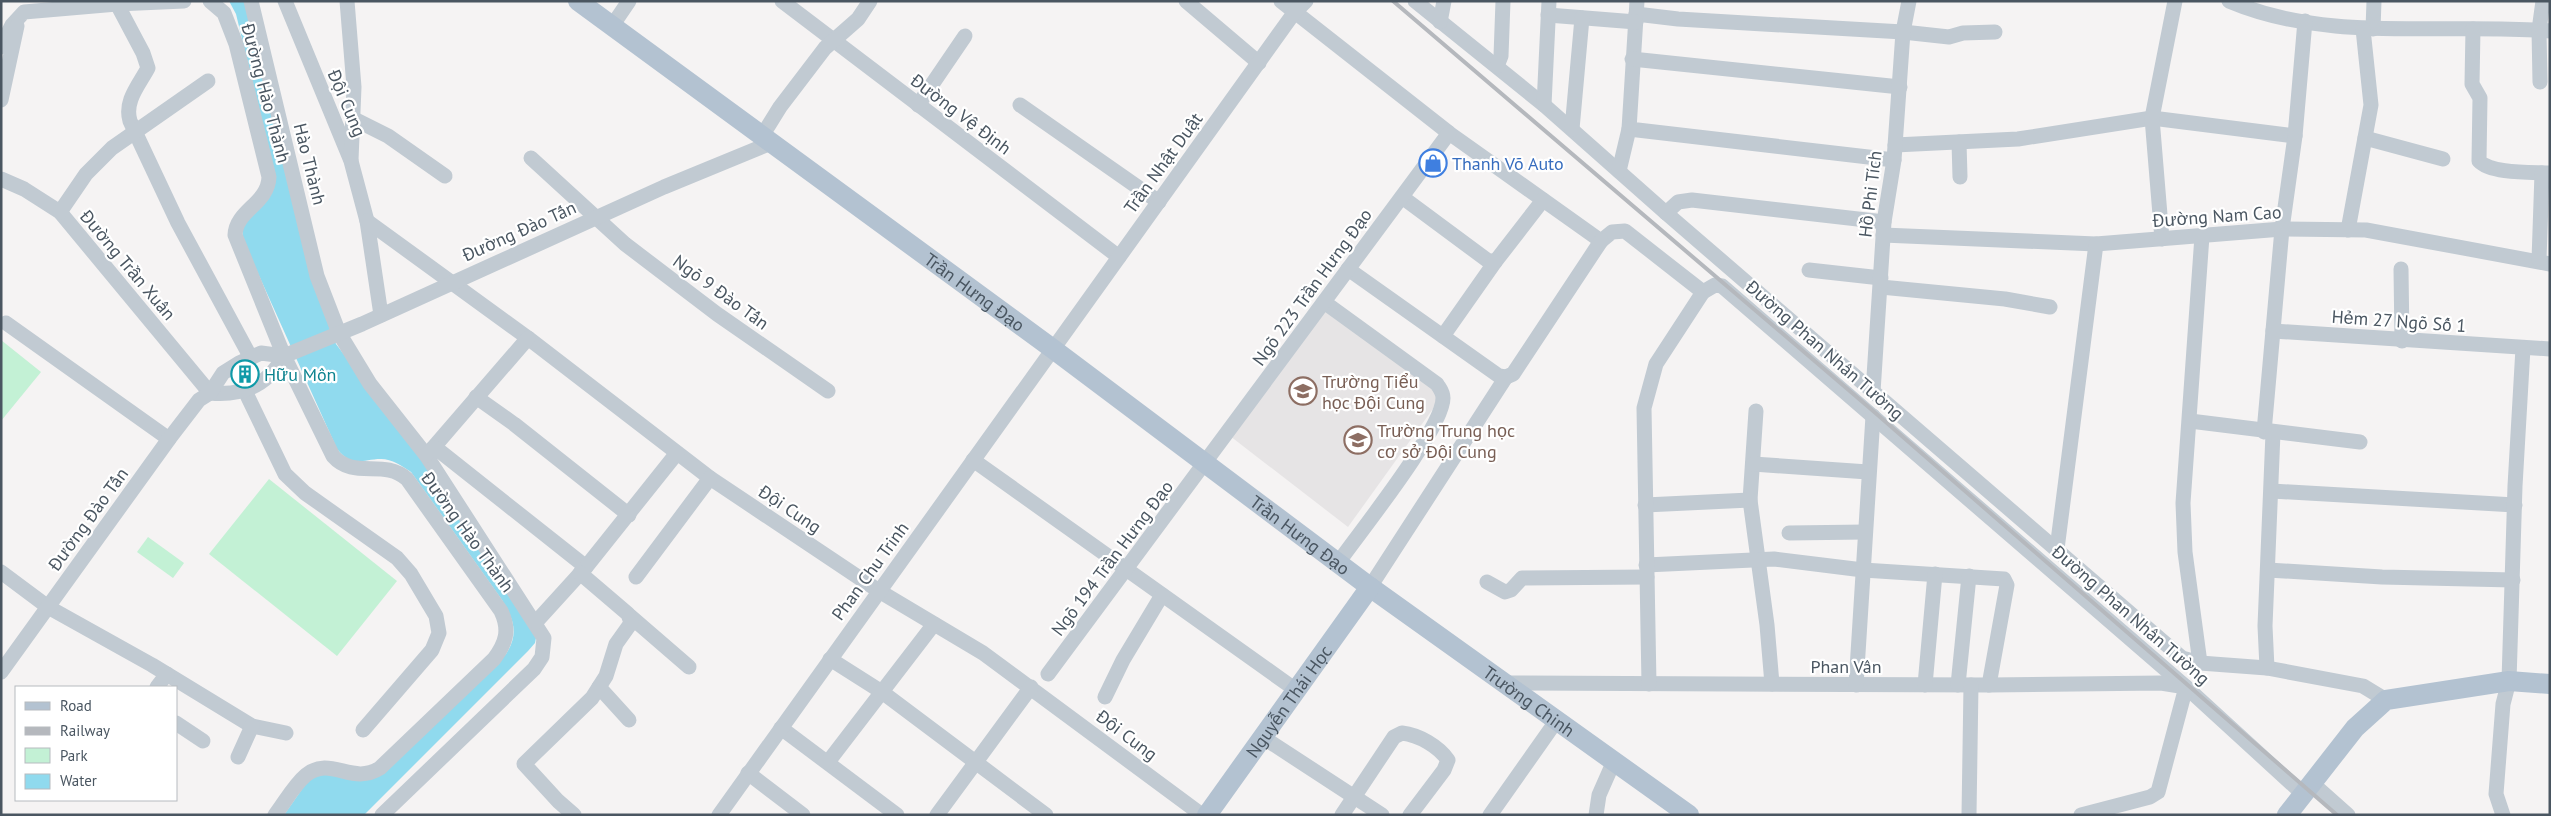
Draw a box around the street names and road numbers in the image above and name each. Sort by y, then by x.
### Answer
street label: Đường Hào Thành [236,20,296,165]
street label: Đội Cung [322,65,371,140]
street label: Đường Vệ Định [905,68,1016,159]
street label: Trần Nhật Duật [1119,108,1207,218]
street label: Hào Thành [289,121,331,207]
street label: Hồ Phi Tích [1853,149,1887,239]
street label: Đường Đào Tấn [458,196,579,267]
street label: Đường Nam Cao [2151,200,2282,232]
street label: Đường Trần Xuân [75,204,181,325]
street label: Ngõ 223 Trần Hưng Đạo [1247,204,1377,370]
street label: Trần Hưng Đạo [920,247,1030,336]
street label: Ngõ 9 Đào Tấn [669,250,773,334]
street label: Đường Phan Nhân Tường [1741,274,1909,425]
street label: Hẻm 27 Ngõ Số 1 [2331,305,2467,337]
street label: Đường Đào Tấn [42,463,133,576]
street label: Đường Hào Thành [416,466,519,597]
street label: Ngõ 194 Trần Hưng Đạo [1046,476,1178,640]
street label: Đội Cung [753,479,826,538]
street label: Trần Hưng Đạo [1246,490,1355,580]
street label: Phan Chu Trinh [827,517,913,625]
street label: Đường Phan Nhân Tường [2047,539,2215,690]
street label: Nguyễn Thái Học [1240,640,1336,762]
street label: Phan Vân [1810,655,1882,678]
street label: Trường Chinh [1479,660,1580,741]
street label: Đội Cung [1091,704,1162,765]

